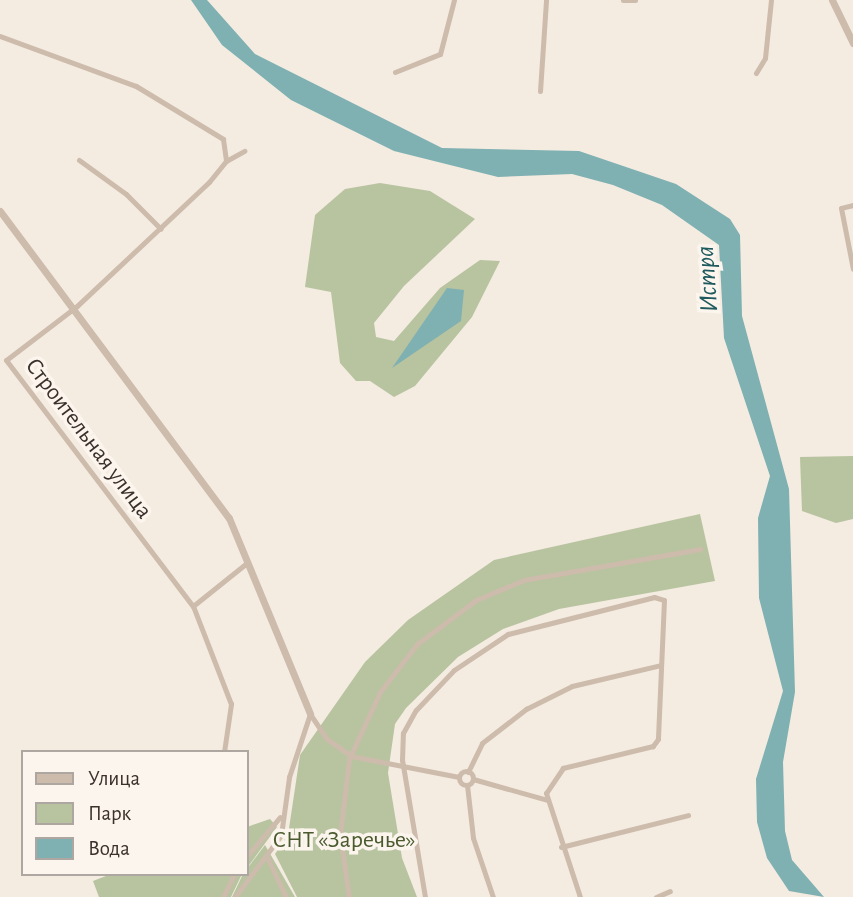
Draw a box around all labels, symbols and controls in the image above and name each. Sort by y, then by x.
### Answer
water label: Истра [690,245,726,313]
street label: Строительная улица [18,353,158,525]
legend [21,750,248,876]
text: Улица [88,768,140,789]
text: Парк [88,803,131,824]
park label: СНТ «Заречье» [272,827,416,855]
text: Вода [88,838,130,859]

